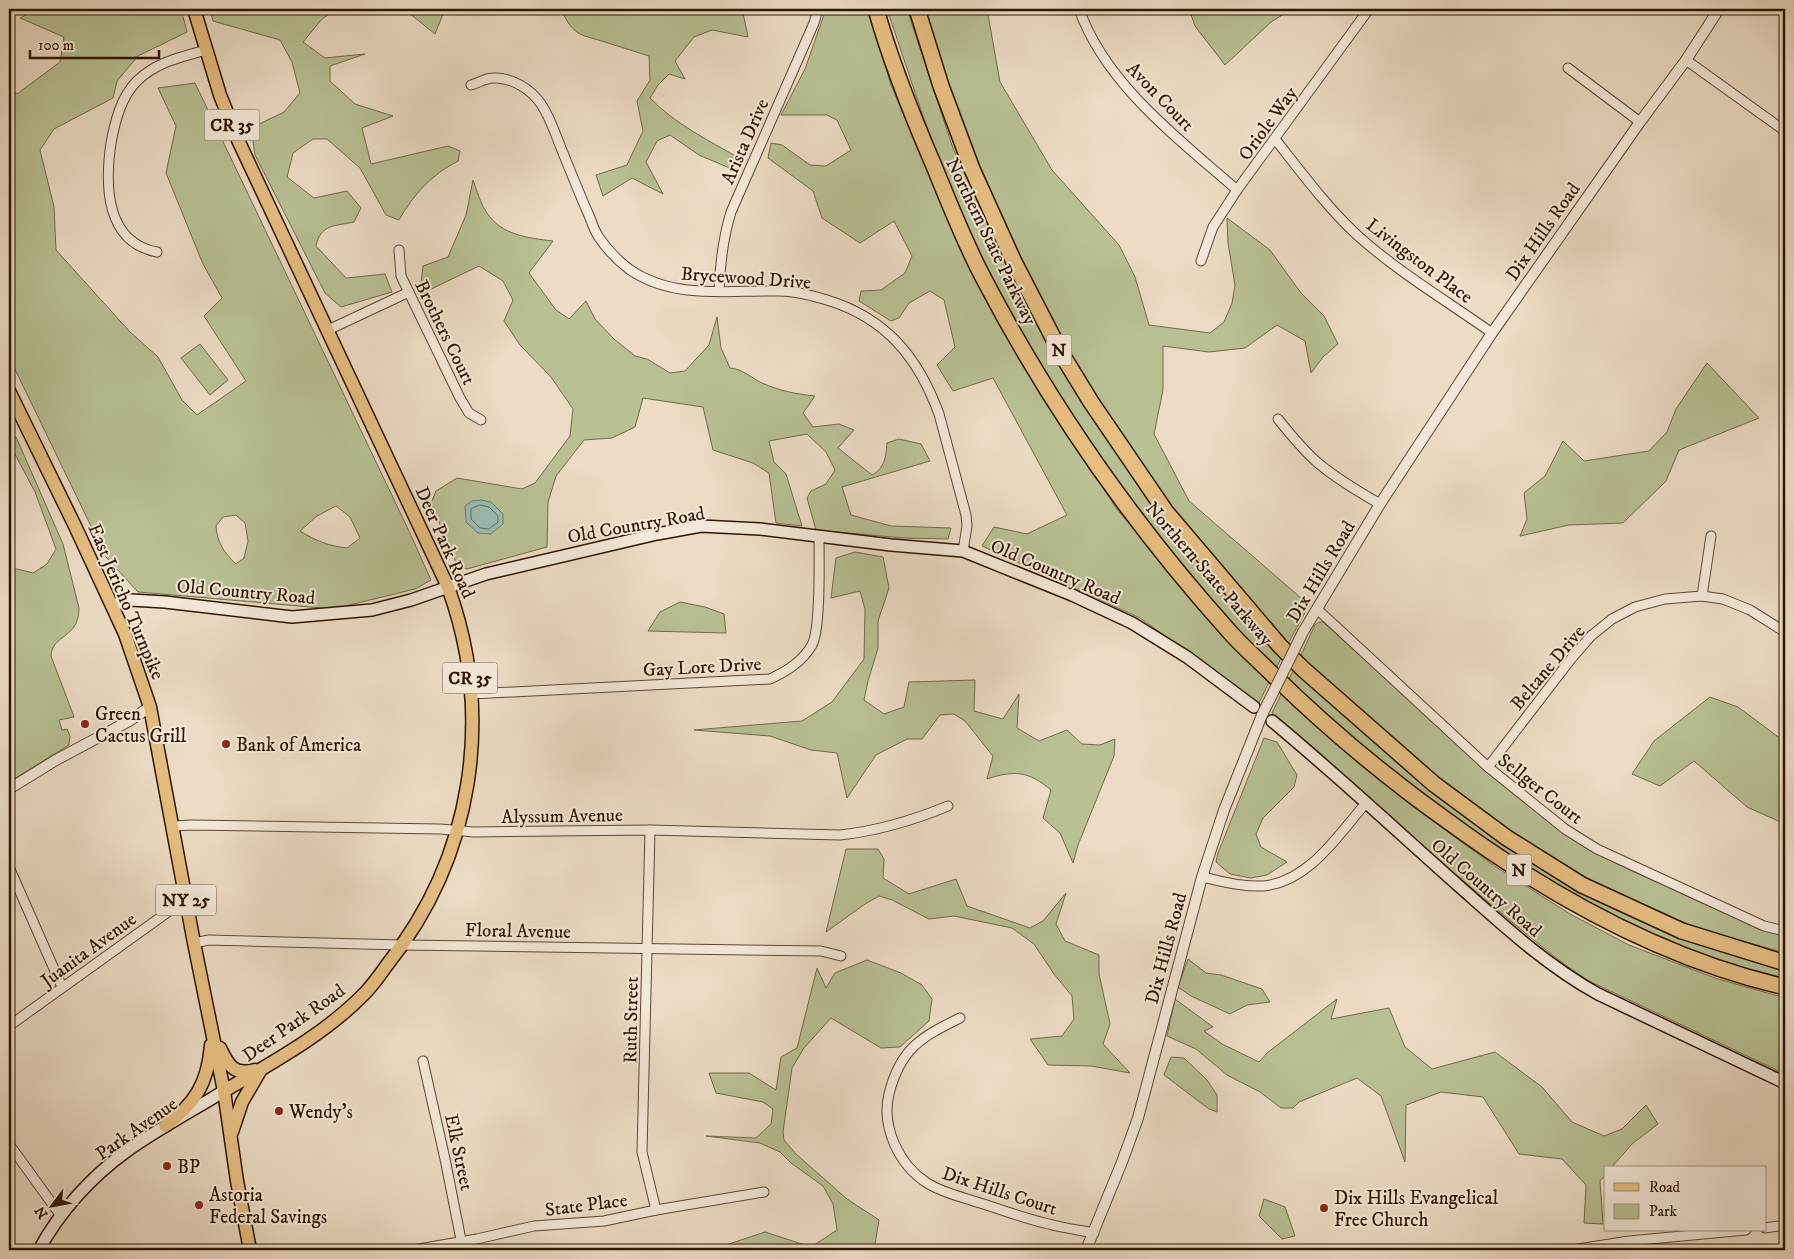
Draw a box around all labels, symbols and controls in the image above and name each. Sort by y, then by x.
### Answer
scale bar [30,28,159,60]
text: 100 m [38,36,74,55]
street label: Avon Court [1121,58,1199,136]
street label: Oriole Way [1234,82,1303,165]
street label: Arista Drive [716,95,774,188]
road number: CR 35 [204,110,260,140]
street label: Northern State Parkway [940,154,1042,330]
street label: Dix Hills Road [1501,178,1586,285]
street label: Livingston Place [1361,214,1477,309]
street label: Brycewood Drive [680,262,812,295]
street label: Brothers Court [409,276,480,389]
road number: N [1046,334,1072,366]
street label: Deer Park Road [410,483,480,603]
street label: Northern State Parkway [1140,497,1278,651]
street label: Old Country Road [566,502,707,549]
street label: Dix Hills Road [1282,516,1361,627]
street label: East Jericho Turnpike [82,520,169,683]
street label: Old Country Road [987,535,1124,610]
street label: Old Country Road [176,575,317,610]
street label: Beltane Drive [1506,621,1590,715]
street label: Gay Lore Drive [642,653,762,682]
road number: CR 35 [442,662,498,694]
place label: Green Cactus Grill [95,703,187,748]
marker: Green Cactus Grill [79,718,91,730]
place label: Bank of America [236,734,361,757]
marker: Bank of America [220,738,232,750]
street label: Sellger Court [1493,749,1587,830]
street label: Alyssum Avenue [501,804,623,829]
street label: Old Country Road [1426,834,1546,943]
road number: N [1506,854,1532,886]
road number: NY 25 [156,884,216,916]
street label: Dix Hills Road [1141,890,1193,1007]
street label: Juanita Avenue [35,908,141,994]
street label: Floral Avenue [465,919,571,944]
street label: Ruth Street [619,976,644,1064]
street label: Deer Park Road [238,979,350,1067]
street label: Park Avenue [92,1093,182,1166]
place label: Wendy's [288,1101,353,1124]
marker: Wendy's [273,1105,285,1117]
street label: Elk Street [439,1112,478,1193]
place label: BP [177,1156,200,1179]
marker: BP [161,1160,173,1172]
street label: Dix Hills Court [939,1162,1060,1221]
legend [1604,1166,1766,1232]
text: Road [1649,1178,1681,1197]
north arrow [28,1182,78,1232]
place label: Astoria Federal Savings [209,1184,327,1229]
place label: Dix Hills Evangelical Free Church [1334,1187,1499,1232]
street label: State Place [544,1189,629,1222]
marker: Astoria Federal Savings [193,1199,205,1211]
text: N [31,1202,53,1222]
marker: Dix Hills Evangelical Free Church [1318,1202,1330,1214]
text: Park [1649,1202,1678,1221]

